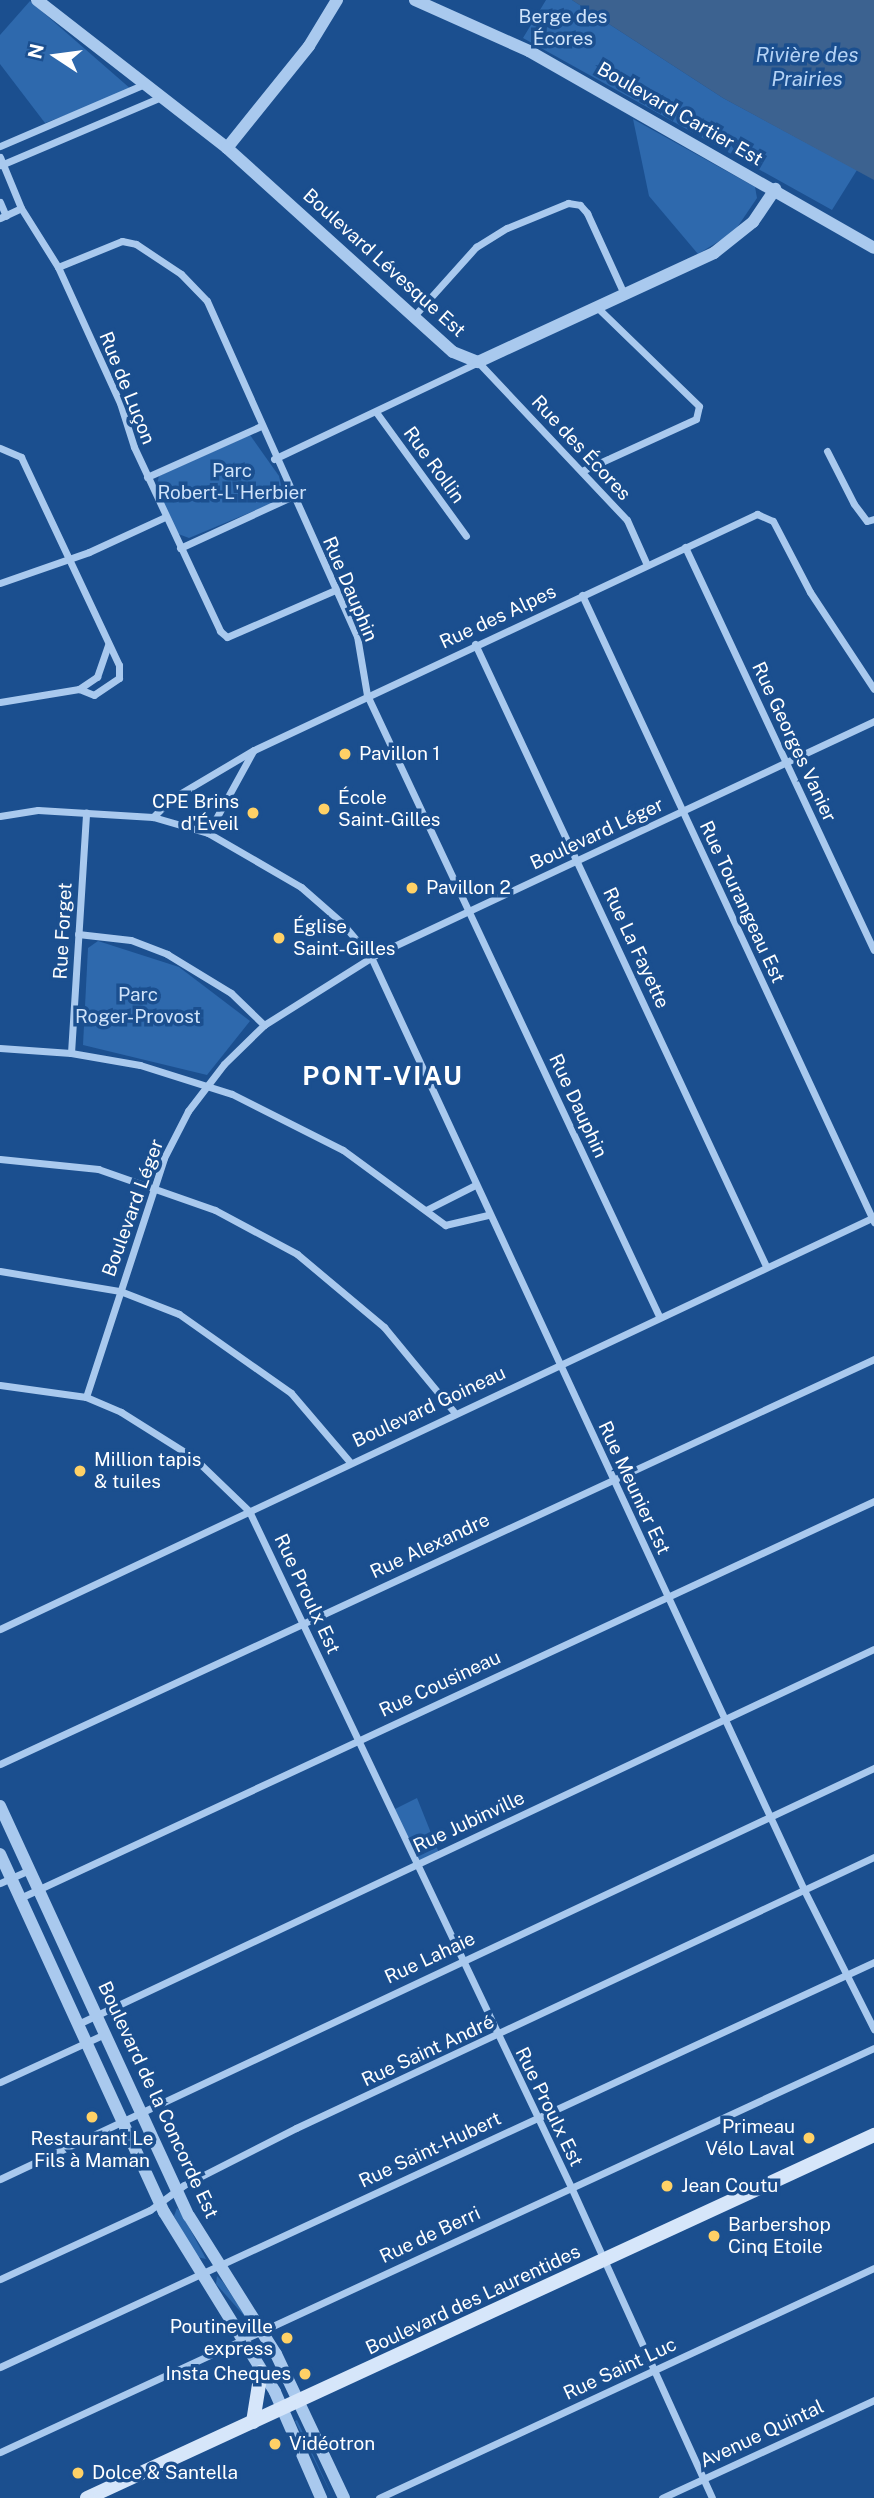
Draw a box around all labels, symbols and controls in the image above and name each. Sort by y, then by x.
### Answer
park label: Berge des Écores [518,6,608,50]
north arrow [21,21,91,91]
text: N [23,42,48,61]
water label: Rivière des Prairies [755,42,859,92]
street label: Boulevard Cartier Est [593,57,767,171]
street label: Boulevard Lévesque Est [298,184,470,342]
street label: Rue de Luçon [94,328,160,448]
street label: Rue des Écores [526,391,636,505]
street label: Rue Rollin [399,422,469,508]
park label: Parc Robert-L'Herbier [157,460,307,504]
street label: Rue Dauphin [318,533,382,645]
street label: Rue des Alpes [436,580,560,654]
street label: Rue Georges Vanier [747,658,841,826]
place label: Pavillon 1 [359,743,440,765]
marker: Pavillon 1 [337,746,353,762]
place label: École Saint-Gilles [338,787,440,831]
place label: CPE Brins d'Éveil [152,791,239,835]
street label: Boulevard Léger [527,793,667,875]
marker: École Saint-Gilles [316,801,332,817]
marker: CPE Brins d'Éveil [245,805,261,821]
street label: Rue Tourangeau Est [694,817,790,987]
place label: Pavillon 2 [426,877,511,899]
marker: Pavillon 2 [404,880,420,896]
street label: Rue Forget [49,882,77,980]
street label: Rue La Fayette [598,884,674,1012]
place label: Église Saint-Gilles [293,916,395,960]
marker: Église Saint-Gilles [271,930,287,946]
park label: Parc Roger-Provost [75,984,201,1028]
street label: Rue Dauphin [544,1050,612,1162]
district label: PONT-VIAU [303,1060,463,1092]
street label: Boulevard Léger [98,1136,168,1280]
street label: Boulevard Goineau [349,1362,509,1452]
street label: Rue Meunier Est [593,1418,675,1558]
place label: Million tapis & tuiles [94,1449,201,1493]
marker: Million tapis & tuiles [72,1463,88,1479]
street label: Rue Alexandre [367,1508,493,1584]
street label: Rue Proulx Est [269,1530,345,1658]
street label: Rue Cousineau [376,1646,504,1722]
street label: Rue Jubinville [410,1786,528,1858]
street label: Rue Lahaie [381,1927,479,1989]
street label: Boulevard de la Concorde Est [93,1978,223,2222]
street label: Rue Saint André [358,2010,498,2092]
street label: Rue Proulx Est [510,2044,588,2170]
street label: Rue Saint-Hubert [355,2107,505,2193]
marker: Restaurant Le Fils à Maman [84,2109,100,2125]
place label: Primeau Vélo Laval [705,2116,795,2160]
place label: Restaurant Le Fils à Maman [30,2128,154,2172]
marker: Primeau Vélo Laval [801,2130,817,2146]
place label: Jean Coutu [681,2175,778,2197]
marker: Jean Coutu [659,2178,675,2194]
street label: Rue de Berri [376,2202,484,2268]
place label: Barbershop Cinq Etoile [728,2214,831,2258]
marker: Barbershop Cinq Etoile [706,2228,722,2244]
street label: Boulevard des Laurentides [362,2240,584,2360]
place label: Poutineville express [170,2316,273,2360]
marker: Poutineville express [279,2330,295,2346]
street label: Rue Saint Luc [560,2333,680,2405]
place label: Insta Cheques [165,2363,291,2385]
marker: Insta Cheques [297,2366,313,2382]
street label: Avenue Quintal [696,2395,828,2473]
place label: Vidéotron [289,2433,375,2455]
marker: Vidéotron [267,2436,283,2452]
place label: Dolce & Santella [92,2462,238,2484]
marker: Dolce & Santella [70,2465,86,2481]

